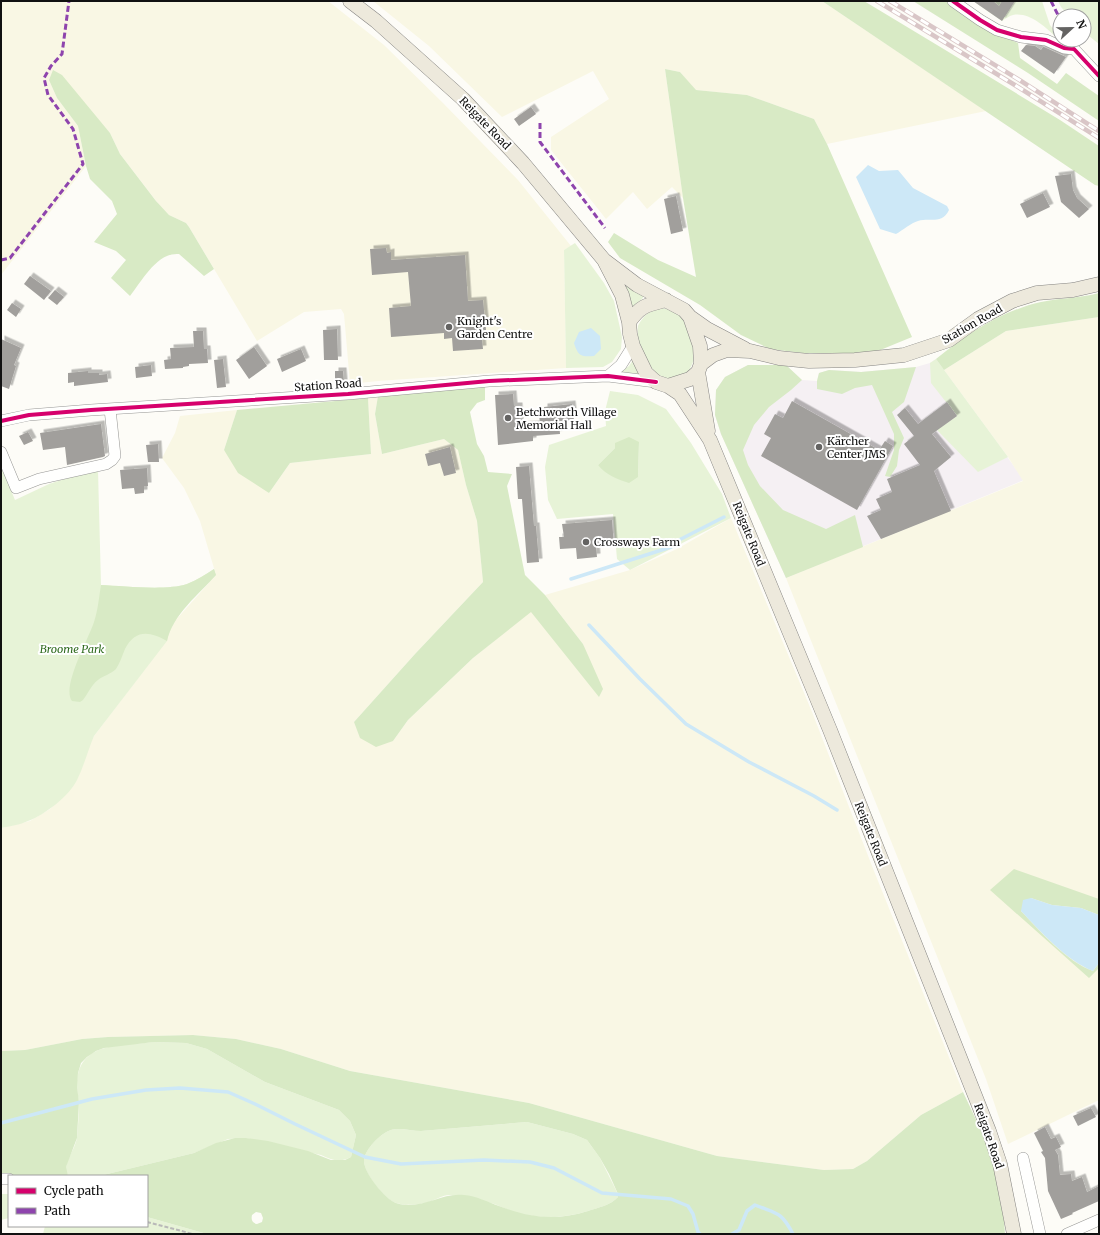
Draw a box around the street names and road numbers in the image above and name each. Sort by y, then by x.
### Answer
street label: Reigate Road [456,94,514,153]
street label: Station Road [939,301,1005,347]
street label: Station Road [294,376,363,394]
street label: Reigate Road [730,500,768,569]
street label: Reigate Road [852,800,890,869]
street label: Reigate Road [971,1101,1007,1171]

